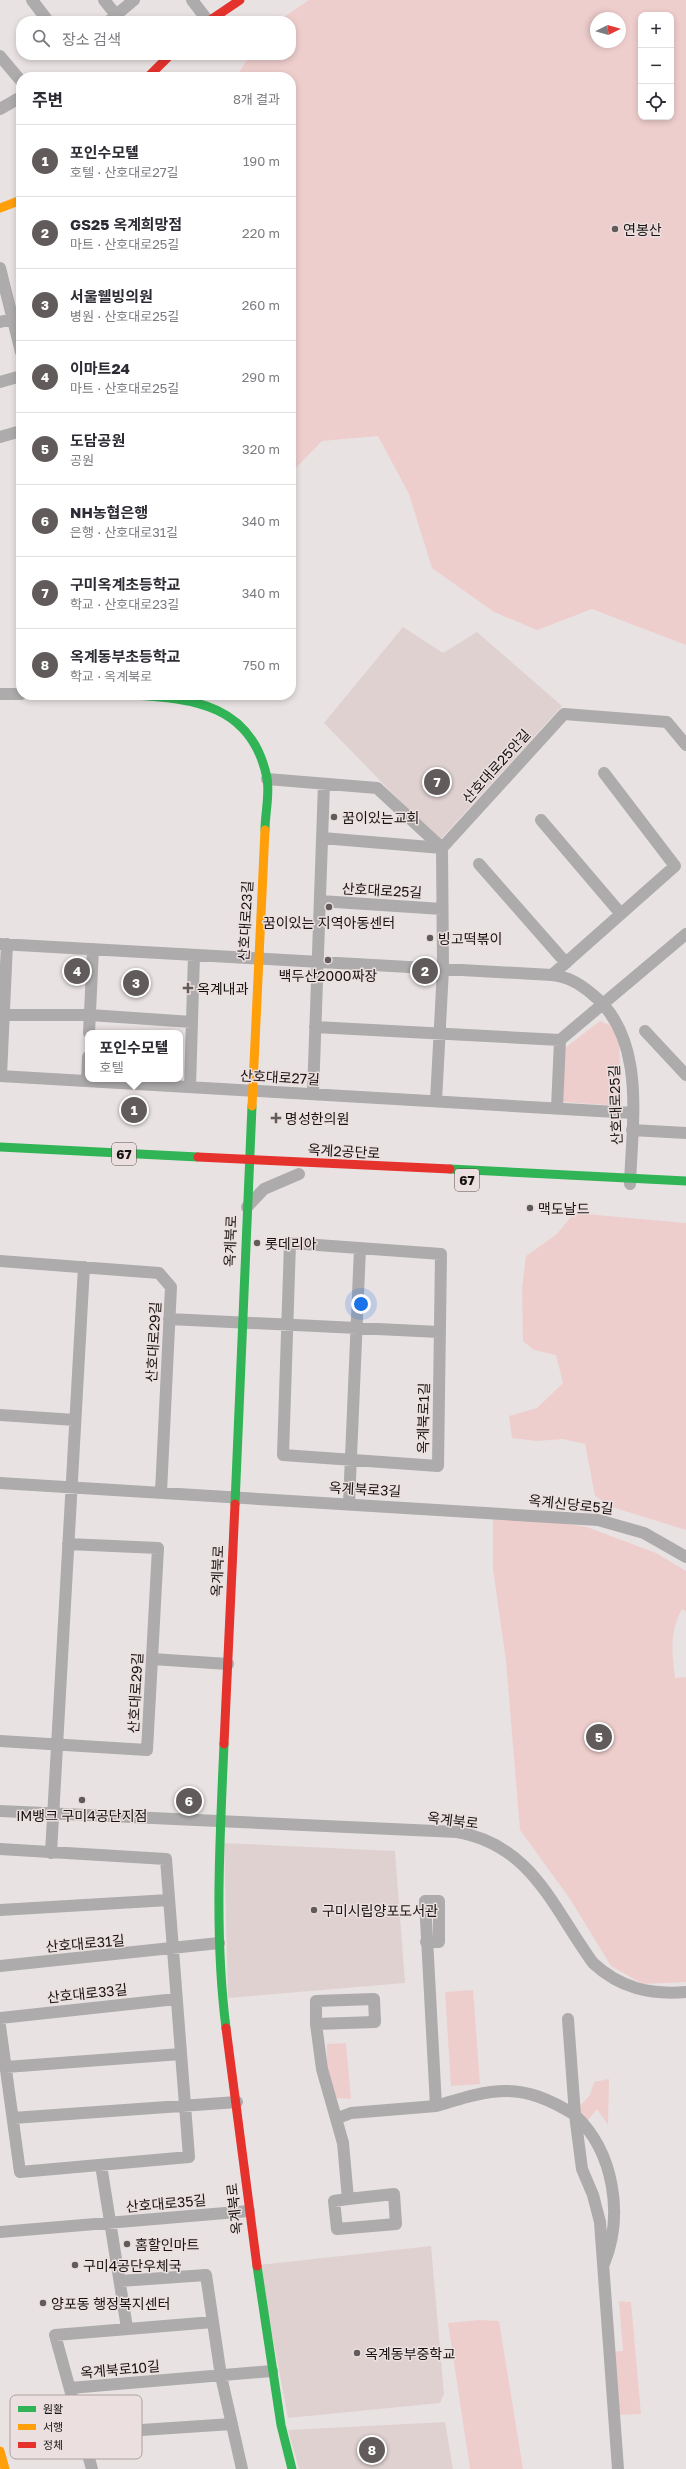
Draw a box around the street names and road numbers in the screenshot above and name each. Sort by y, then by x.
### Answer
street label: 산호대로25안길 [458,726,534,806]
street label: 산호대로25길 [341,879,423,901]
street label: 산호대로23길 [234,880,256,962]
street label: 산호대로25길 [605,1064,625,1146]
street label: 산호대로27길 [240,1066,320,1088]
street label: 옥계2공단로 [307,1141,381,1161]
road number: 67 [112,1143,136,1165]
road number: 67 [455,1169,479,1191]
street label: 옥계북로 [221,1215,239,1267]
street label: 산호대로29길 [142,1301,164,1383]
street label: 옥계북로1길 [414,1382,432,1454]
street label: 옥계북로3길 [328,1479,402,1499]
street label: 옥계신당로5길 [528,1491,614,1517]
street label: 옥계북로 [208,1545,226,1597]
street label: 산호대로29길 [124,1652,146,1734]
street label: 옥계북로 [426,1808,480,1832]
street label: 산호대로31길 [45,1931,125,1955]
street label: 산호대로33길 [46,1980,128,2006]
street label: 옥계북로 [223,2182,245,2236]
street label: 산호대로35길 [125,2191,207,2215]
street label: 옥계북로10길 [79,2357,161,2381]

